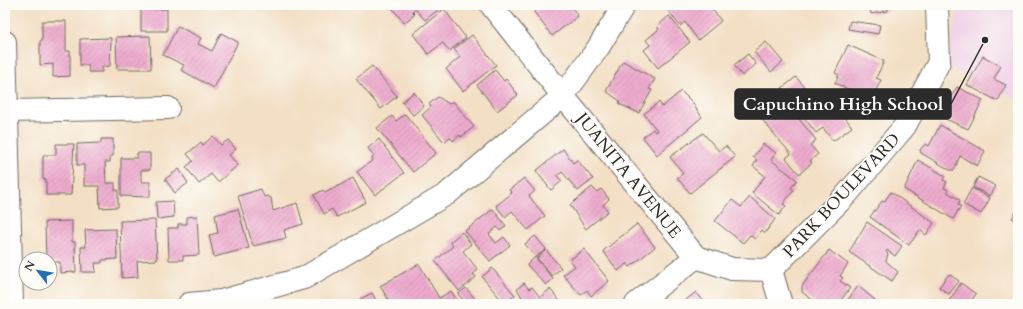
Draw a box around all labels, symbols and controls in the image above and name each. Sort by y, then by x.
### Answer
callout: Capuchino High School [735,89,951,119]
text: Capuchino High School [743,92,943,117]
street label: JUANITA AVENUE [569,105,686,243]
street label: PARK BOULEVARD [778,128,905,263]
north arrow [18,251,58,291]
text: N [21,258,39,274]

